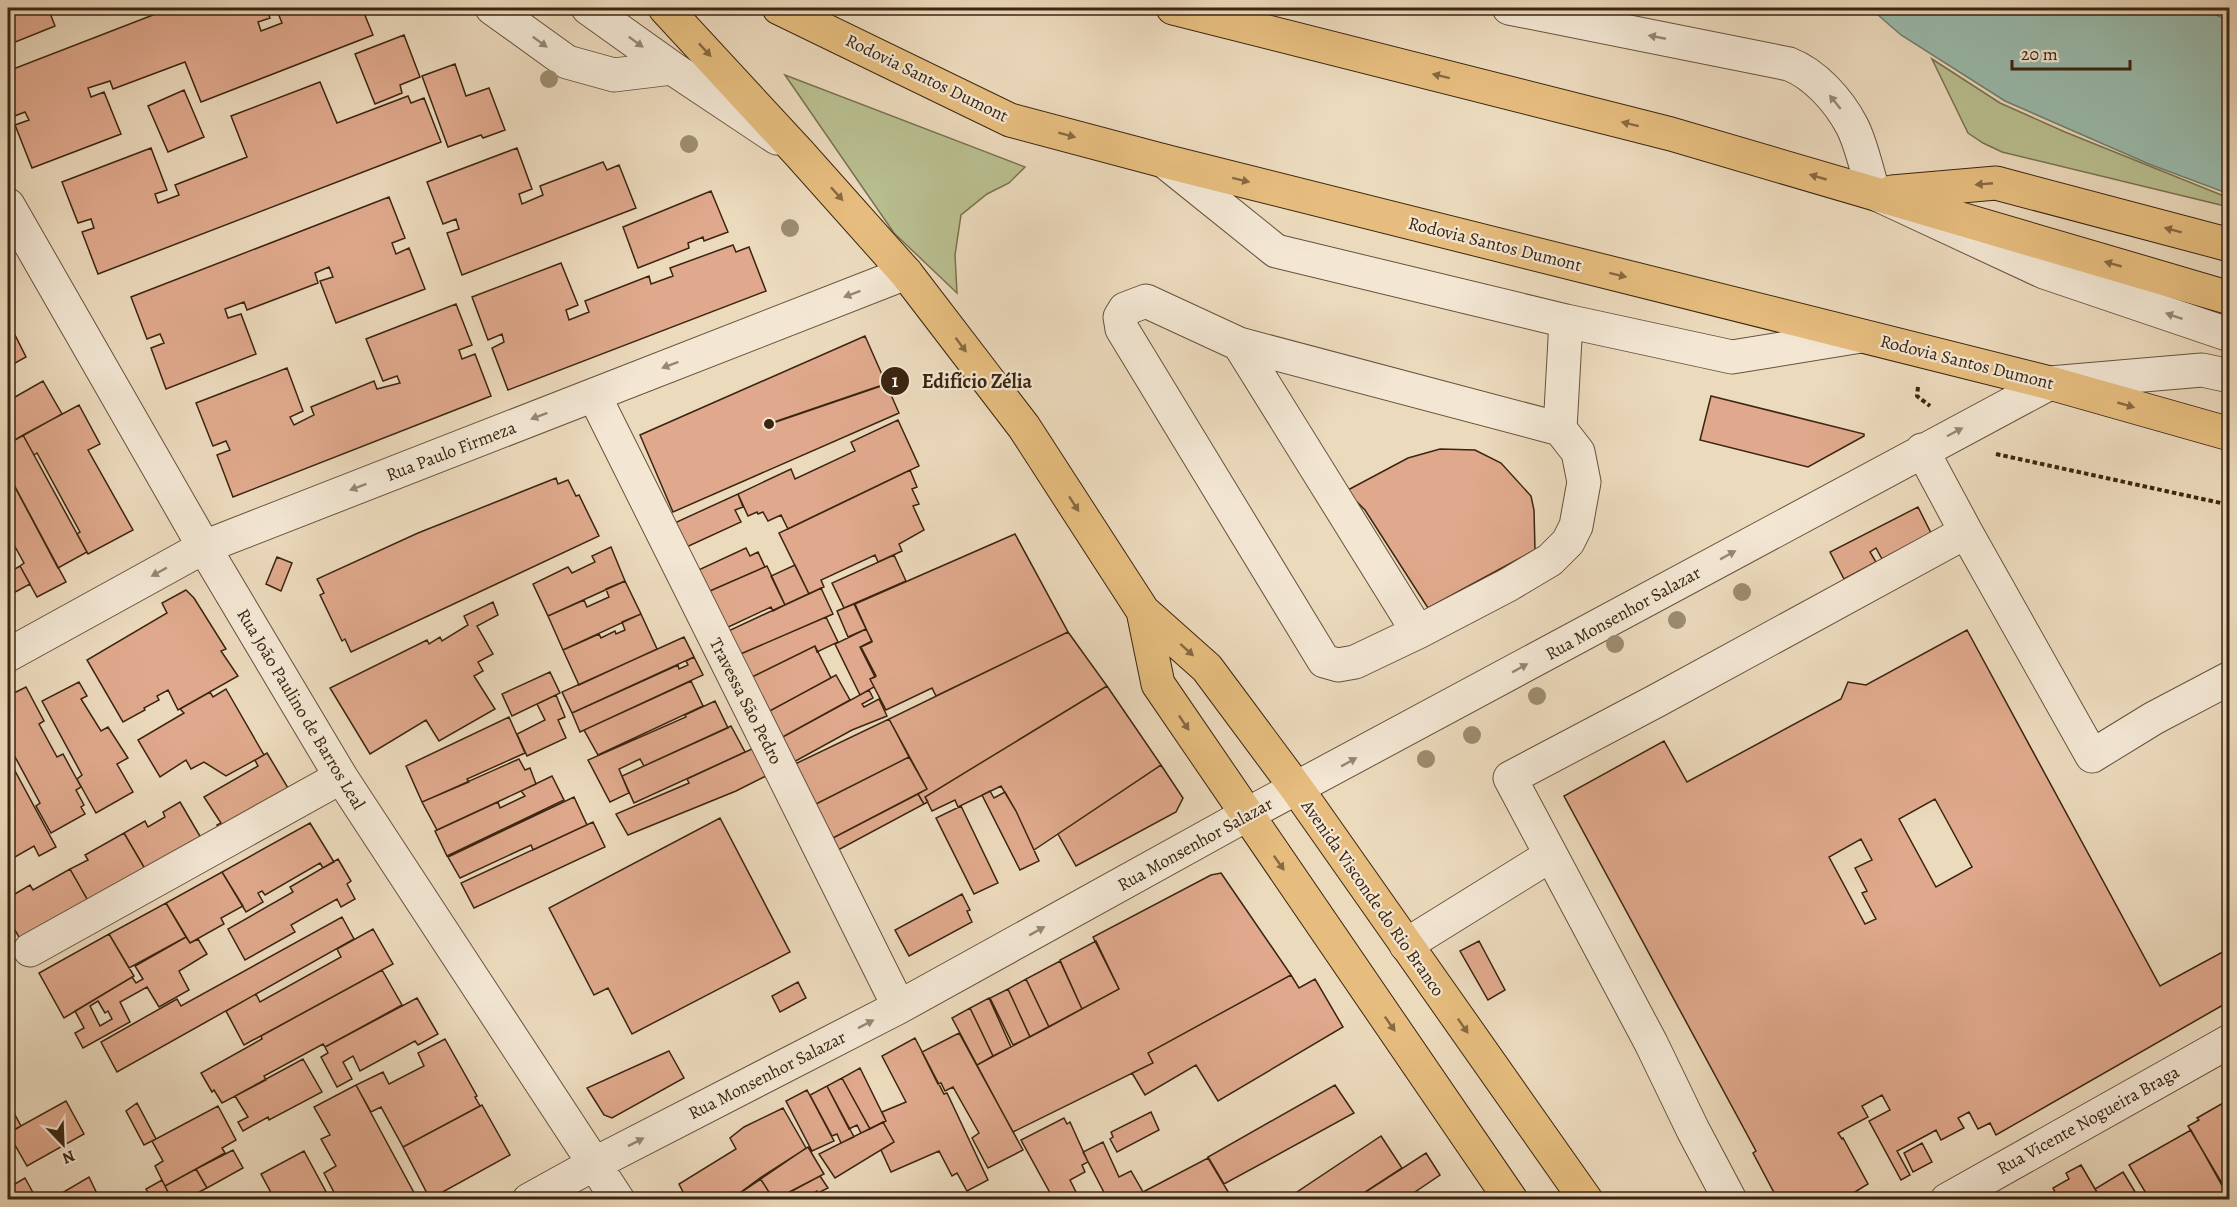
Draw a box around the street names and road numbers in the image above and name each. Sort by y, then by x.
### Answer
street label: Rodovia Santos Dumont [842,28,1012,128]
street label: Rodovia Santos Dumont [1406,211,1584,277]
street label: Rodovia Santos Dumont [1878,329,2056,395]
street label: Rua Paulo Firmeza [383,415,520,487]
street label: Rua Monsenhor Salazar [1541,560,1705,666]
street label: Rua João Paulino de Barros Leal [231,604,371,814]
street label: Travessa São Pedro [704,634,788,768]
street label: Rua Monsenhor Salazar [1113,791,1277,897]
street label: Avenida Visconde do Rio Branco [1295,794,1450,1001]
street label: Rua Monsenhor Salazar [684,1025,850,1125]
street label: Rua Vicente Nogueira Braga [1992,1059,2184,1180]

